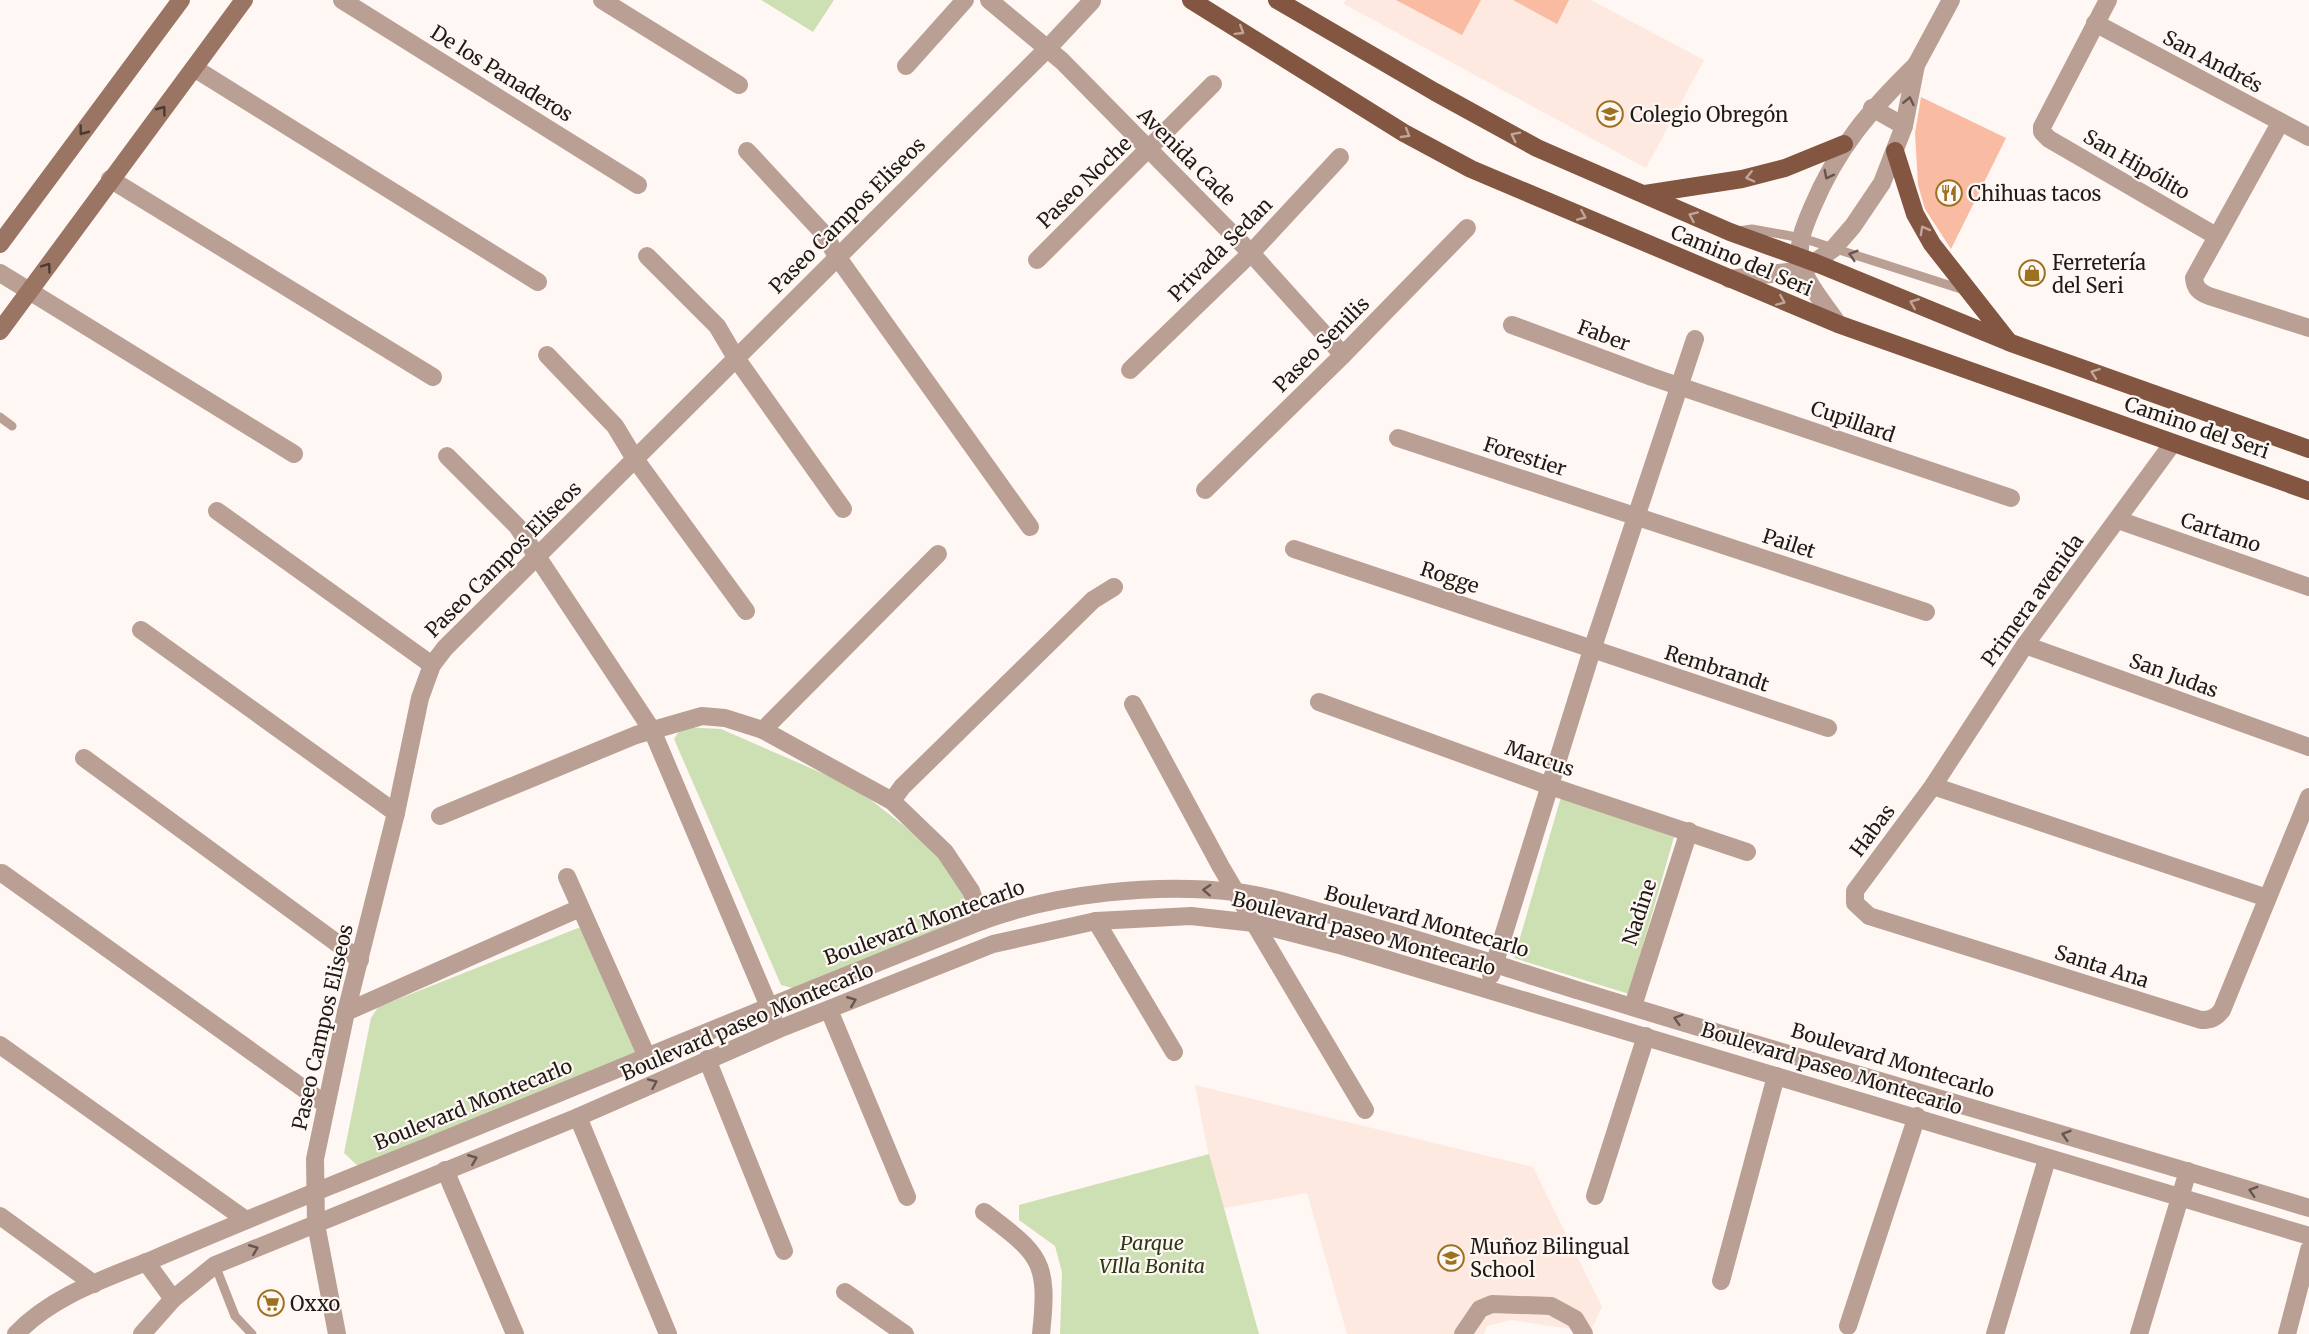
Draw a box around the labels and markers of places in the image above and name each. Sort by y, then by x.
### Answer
school or university icon: Colegio Obregón [1595,99,1625,129]
place label: Colegio Obregón [1630,102,1788,127]
restaurant icon: Chihuas tacos [1934,178,1964,208]
place label: Chihuas tacos [1968,181,2101,206]
place label: Ferretería del Seri [2052,250,2146,298]
shop icon: Ferretería del Seri [2017,258,2047,288]
place label: Muñoz Bilingual School [1470,1234,1629,1282]
school or university icon: Muñoz Bilingual School [1436,1243,1466,1273]
supermarket icon: Oxxo [256,1288,286,1318]
place label: Oxxo [290,1291,340,1316]

